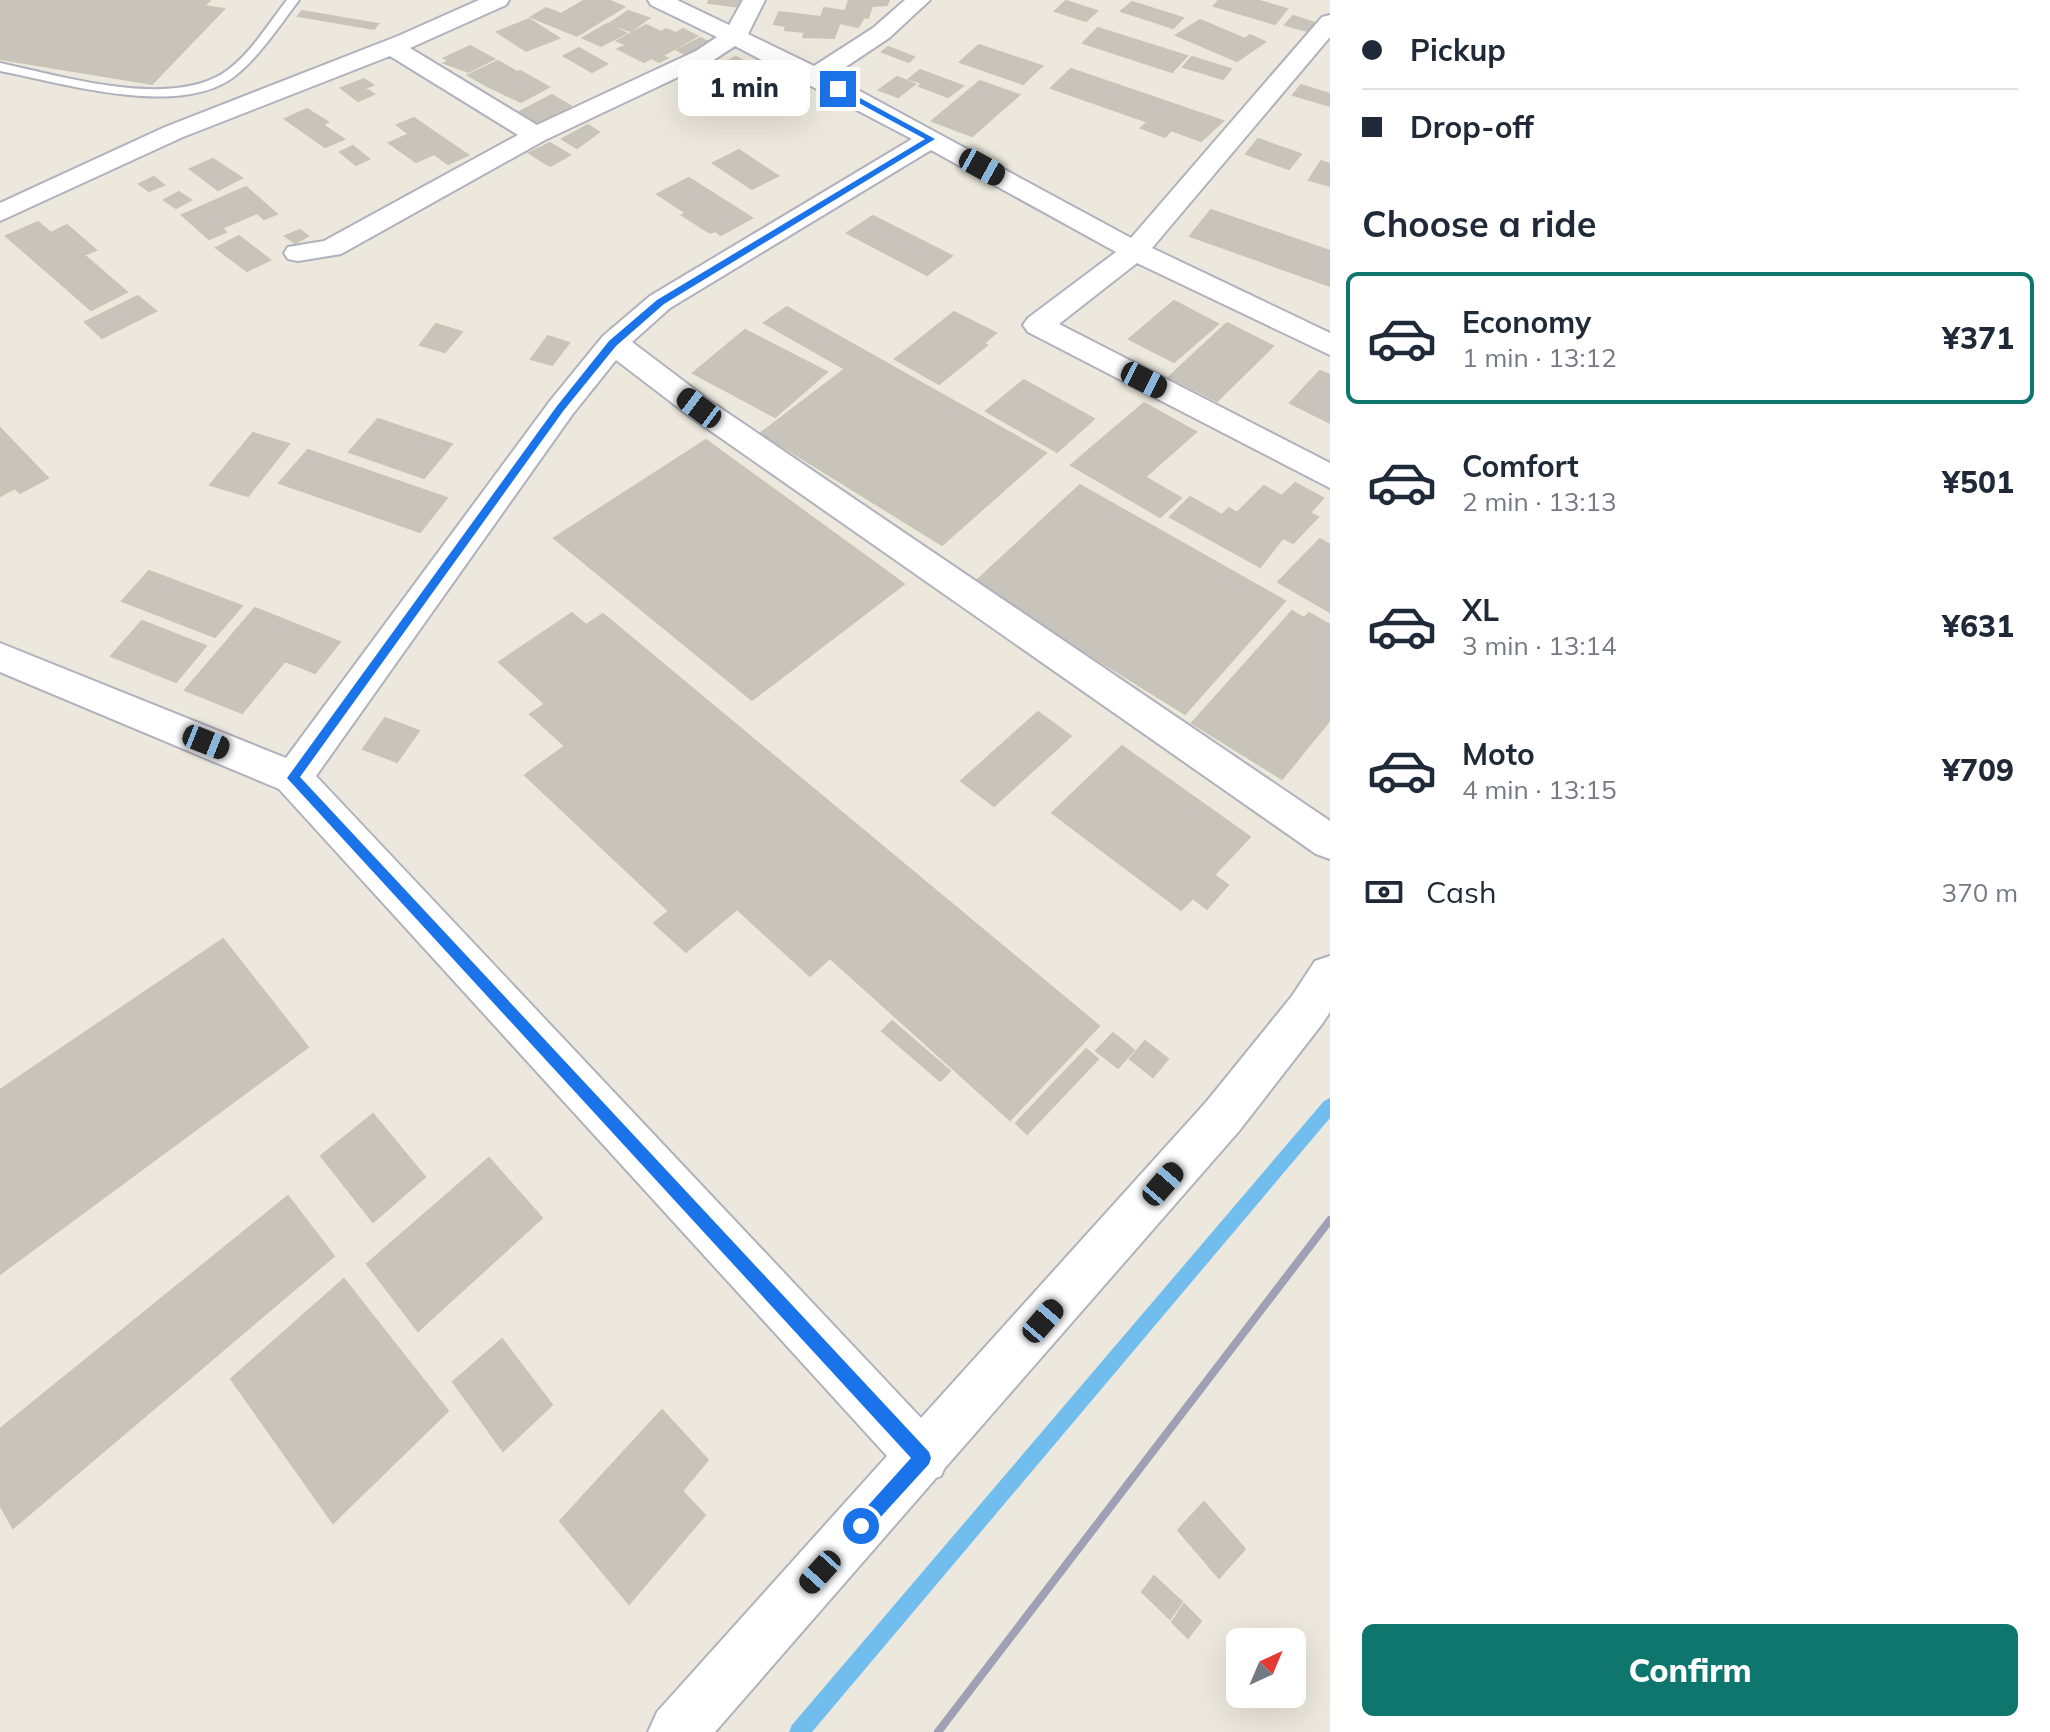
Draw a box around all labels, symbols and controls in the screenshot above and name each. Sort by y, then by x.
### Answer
text: Pickup [1410,31,1506,69]
callout: 1 min [678,61,810,117]
text: 1 min [709,71,779,104]
route end [820,71,856,107]
text: Drop-off [1410,108,1534,146]
car [955,145,1009,189]
text: Choose a ride [1362,201,1596,246]
icon: car [1366,302,1438,374]
text: Economy [1462,303,1591,341]
text: ¥371 [1942,319,2014,357]
text: 1 min · 13:12 [1462,341,1617,374]
car [1117,358,1171,402]
car [673,384,725,432]
icon: car [1366,446,1438,518]
text: Comfort [1462,447,1579,485]
text: ¥501 [1942,463,2014,501]
text: 2 min · 13:13 [1462,485,1617,518]
icon: car [1366,590,1438,662]
text: XL [1462,591,1499,629]
text: ¥631 [1942,607,2014,645]
text: 3 min · 13:14 [1462,629,1617,662]
car [179,722,233,762]
icon: car [1366,734,1438,806]
text: Moto [1462,735,1535,773]
text: ¥709 [1942,751,2014,789]
text: 4 min · 13:15 [1462,773,1617,806]
icon: cash [1362,870,1406,914]
text: Cash [1426,873,1497,911]
text: 370 m [1942,876,2018,909]
car [1138,1158,1188,1210]
car [1018,1295,1068,1347]
route start [843,1508,879,1544]
car [795,1546,845,1598]
button: Confirm [1362,1624,2018,1716]
north arrow [1226,1628,1306,1708]
map controls [1226,1628,1306,1708]

